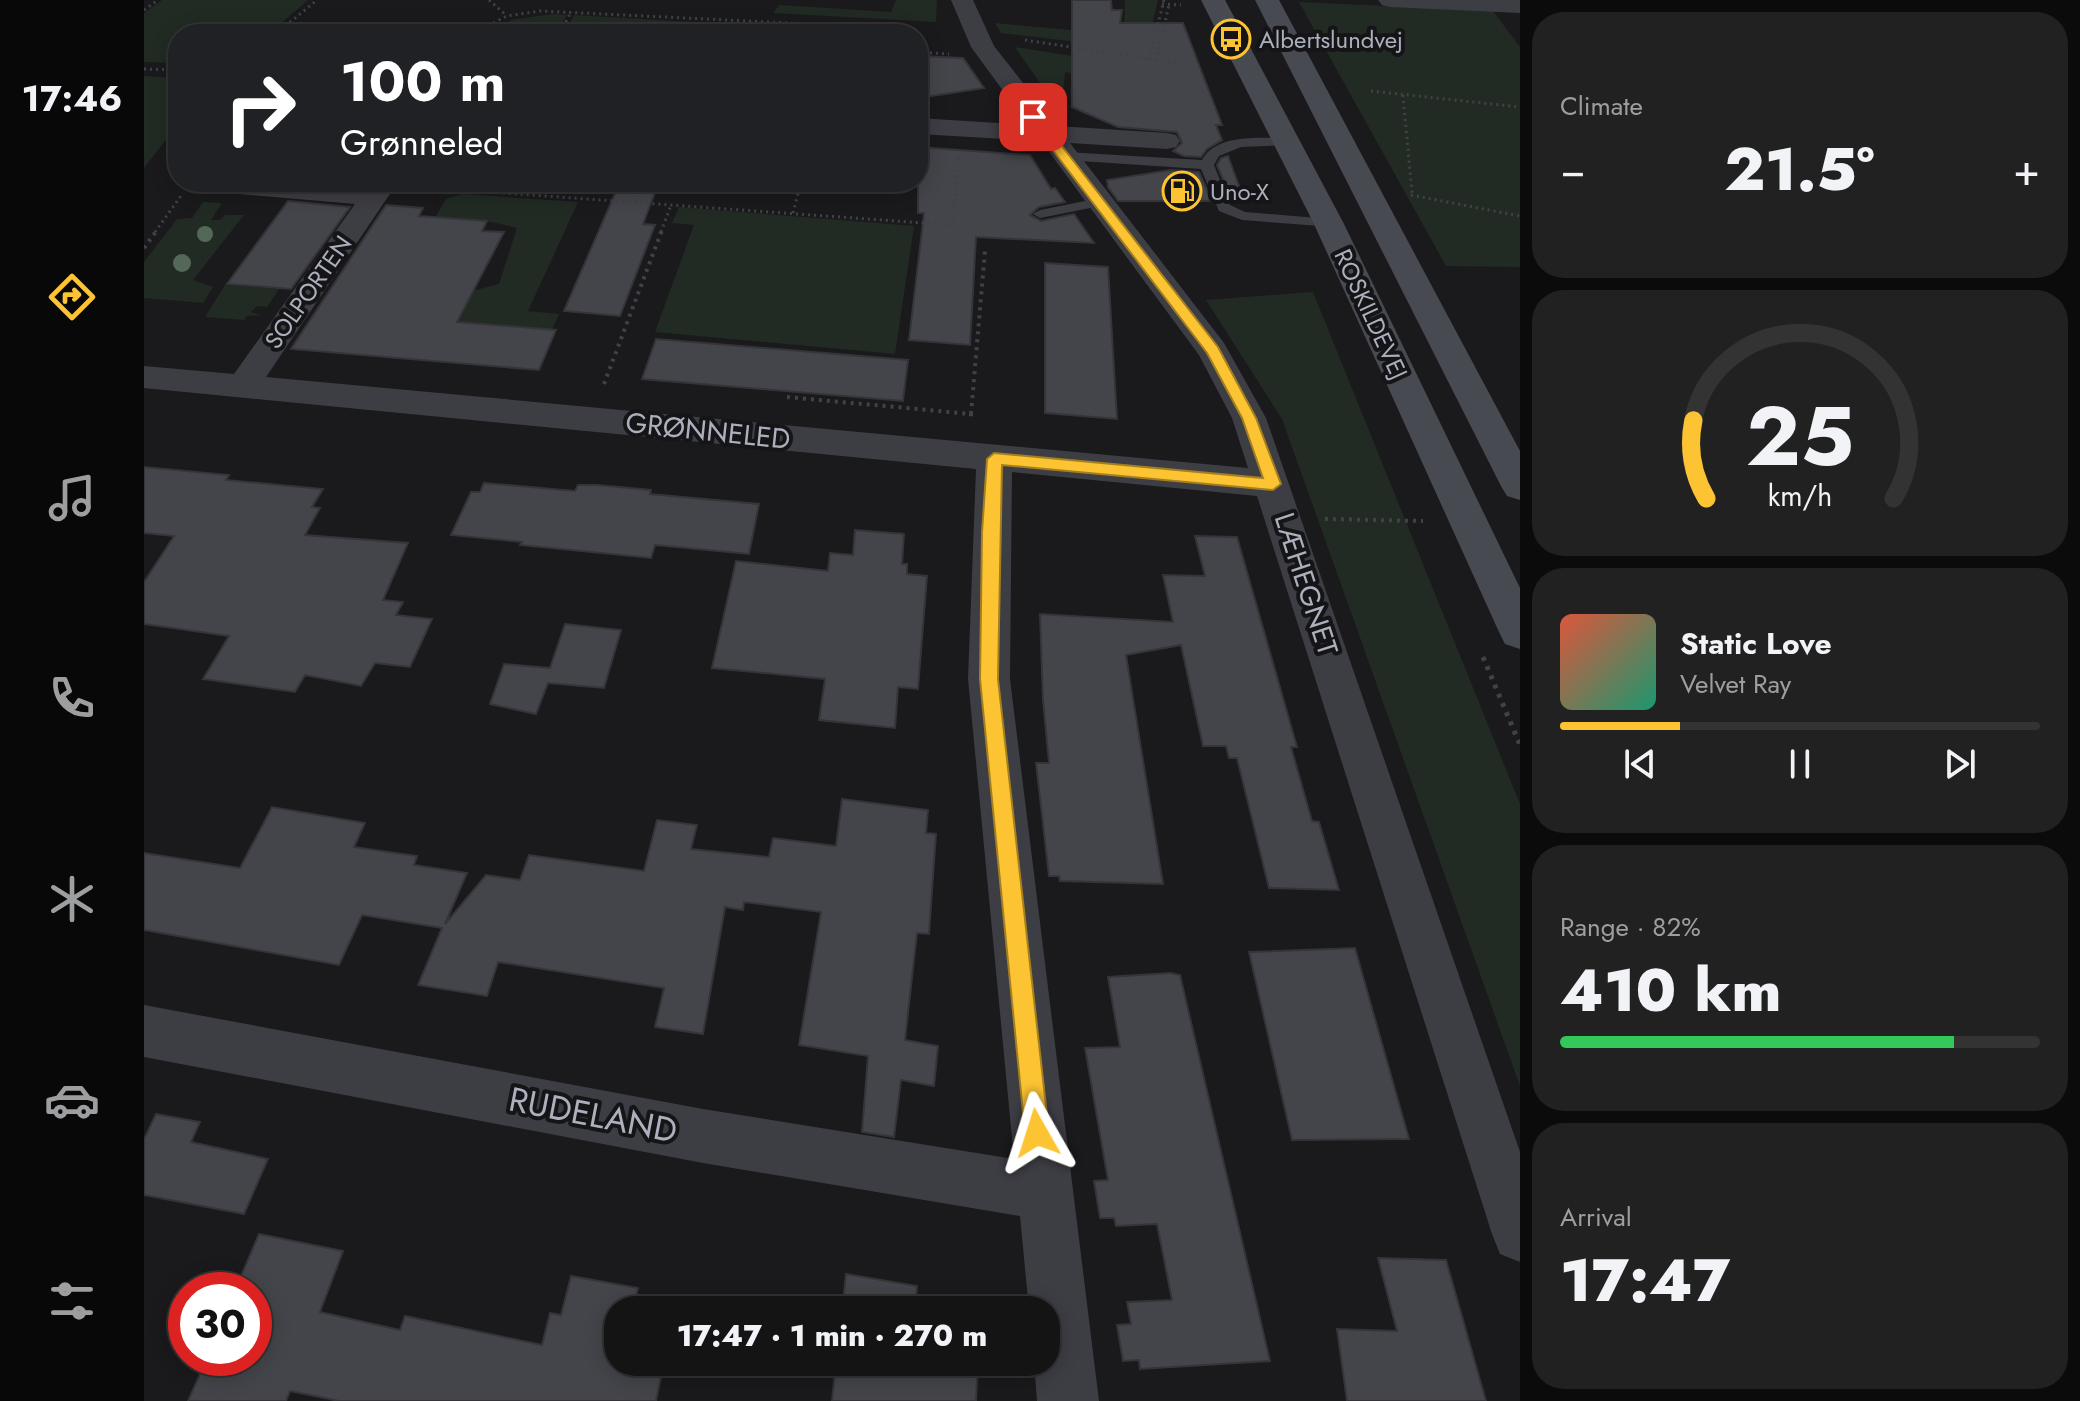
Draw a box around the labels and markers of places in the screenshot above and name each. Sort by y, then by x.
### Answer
bus stop icon: Albertslundvej [1210,18,1252,60]
place label: Albertslundvej [1259,22,1403,57]
pin [999,83,1067,151]
fuel station icon: Uno-X [1161,170,1203,212]
place label: Uno-X [1210,174,1270,209]

